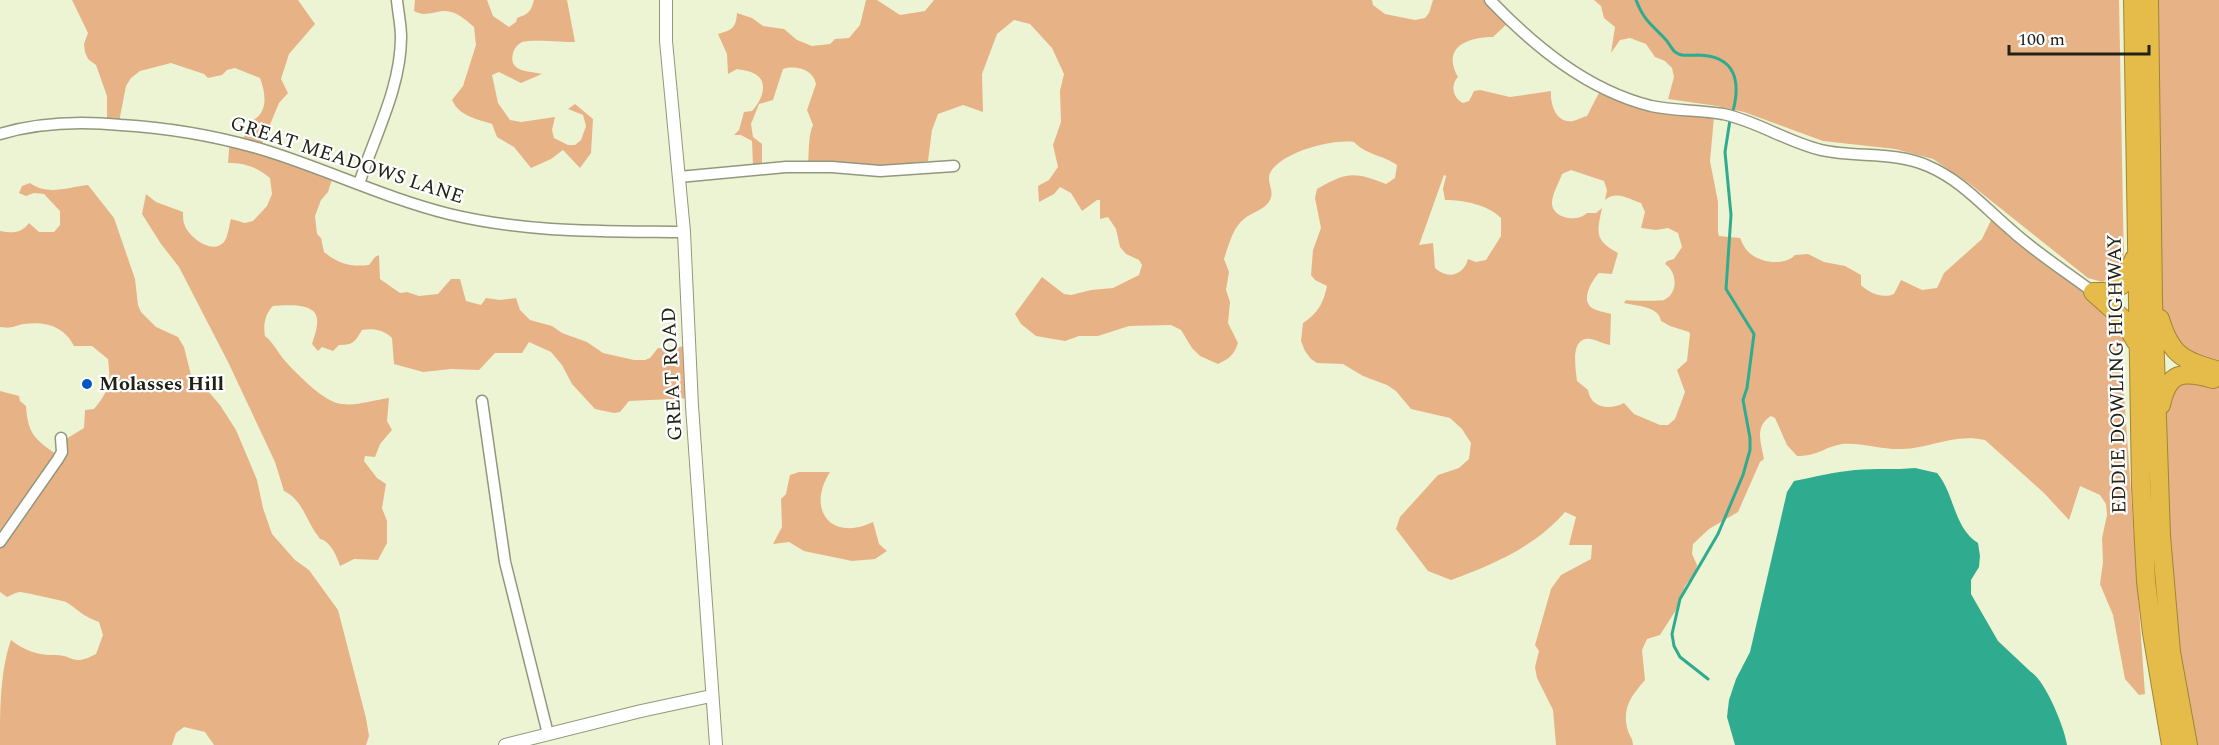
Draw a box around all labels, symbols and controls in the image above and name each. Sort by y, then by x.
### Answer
scale bar [2009,18,2148,56]
text: 100 m [2018,26,2065,53]
street label: GREAT MEADOWS LANE [226,108,468,212]
street label: EDDIE DOWLING HIGHWAY [2100,234,2134,514]
street label: GREAT ROAD [654,306,690,442]
place label: Molasses Hill [99,369,224,399]
marker: Molasses Hill [80,377,94,391]

